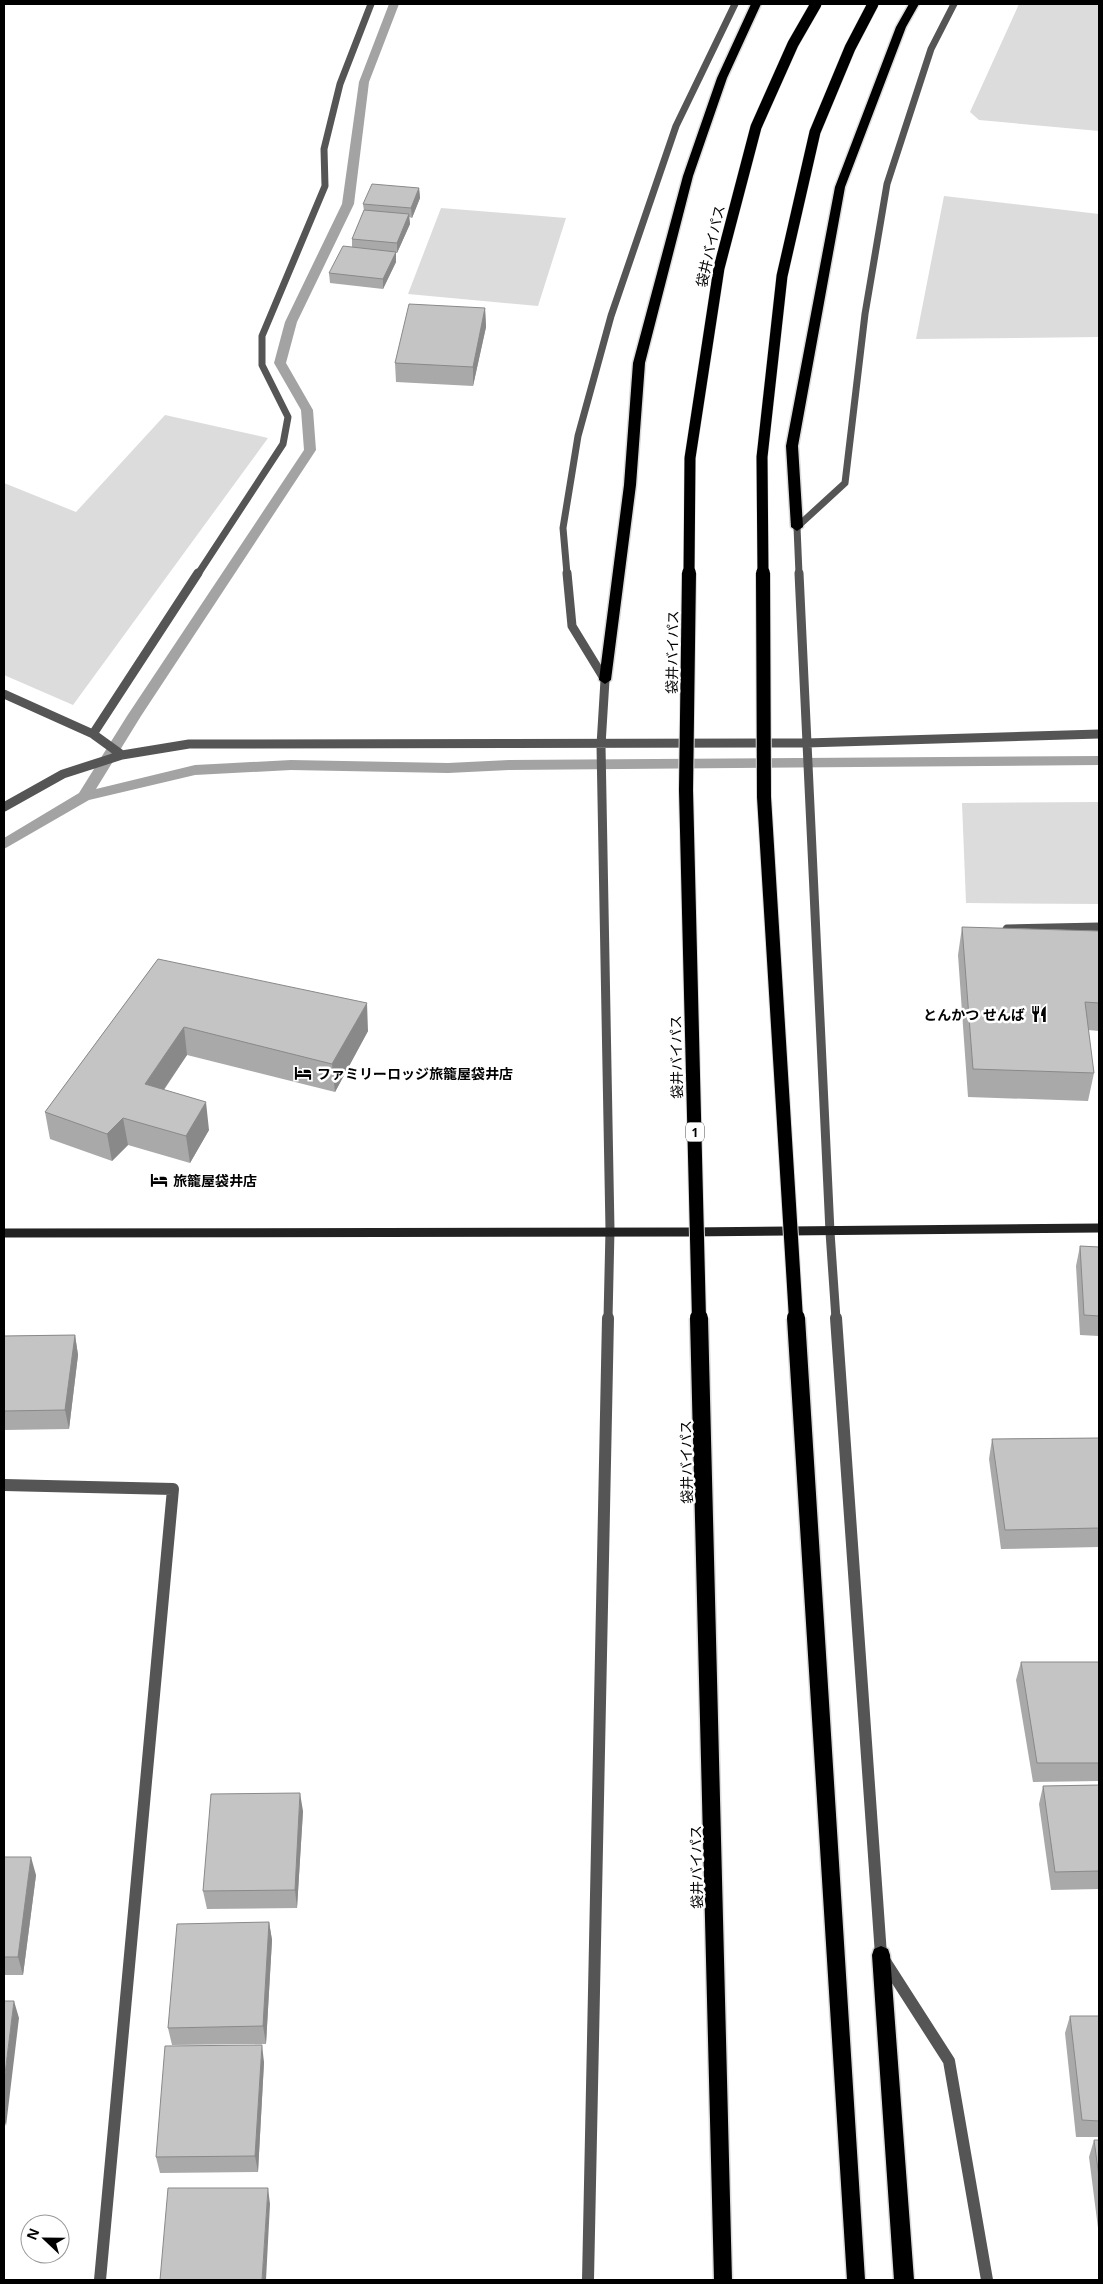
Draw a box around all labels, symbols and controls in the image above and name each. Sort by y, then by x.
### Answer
street label: 袋井バイパス [691,203,729,289]
street label: 袋井バイパス [662,610,682,694]
restaurant icon: とんかつ せんば [1029,1004,1049,1024]
place label: とんかつ せんば [923,1005,1025,1024]
street label: 袋井バイパス [666,1015,686,1099]
hotel icon: ファミリーロッジ旅籠屋袋井店 [293,1063,313,1083]
place label: ファミリーロッジ旅籠屋袋井店 [317,1064,513,1083]
road number: 1 [686,1122,704,1142]
hotel icon: 旅籠屋袋井店 [149,1170,169,1190]
place label: 旅籠屋袋井店 [173,1171,257,1190]
street label: 袋井バイパス [676,1420,696,1504]
street label: 袋井バイパス [686,1825,706,1909]
north arrow [20,2214,70,2264]
text: N [22,2225,43,2243]

